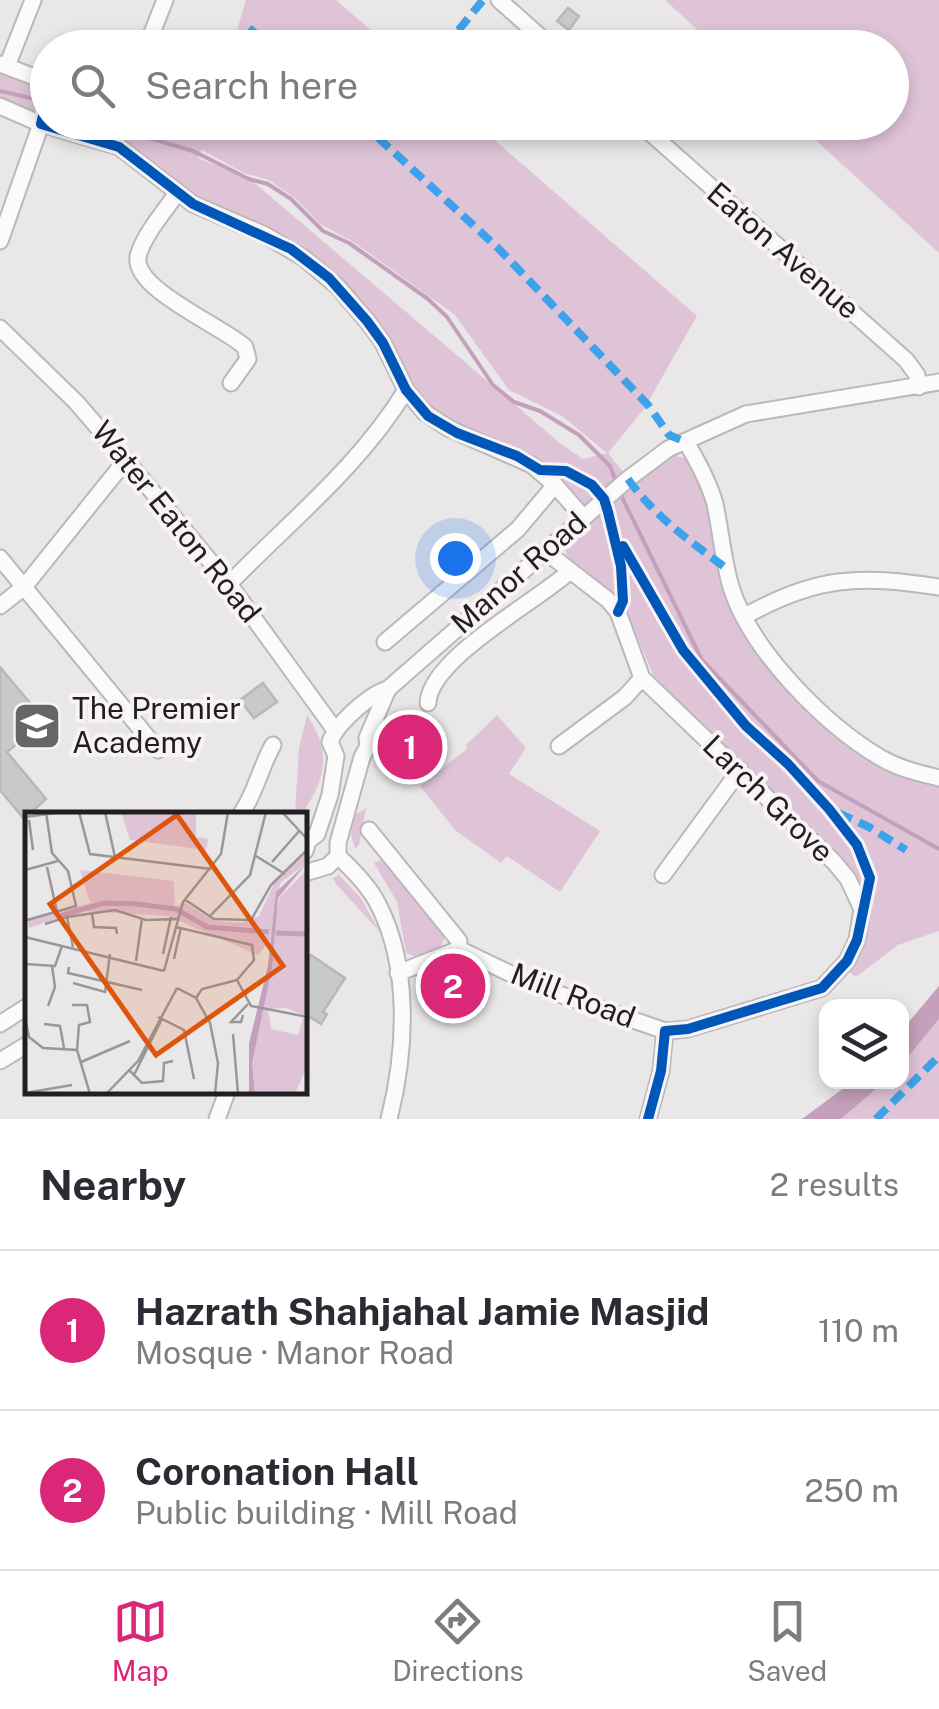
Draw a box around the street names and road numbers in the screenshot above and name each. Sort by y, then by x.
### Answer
street label: Eaton Avenue [700,174,867,326]
street label: Water Eaton Road [85,413,269,629]
street label: Manor Road [443,504,593,641]
street label: Larch Grove [696,727,841,869]
street label: Mill Road [506,955,641,1035]

